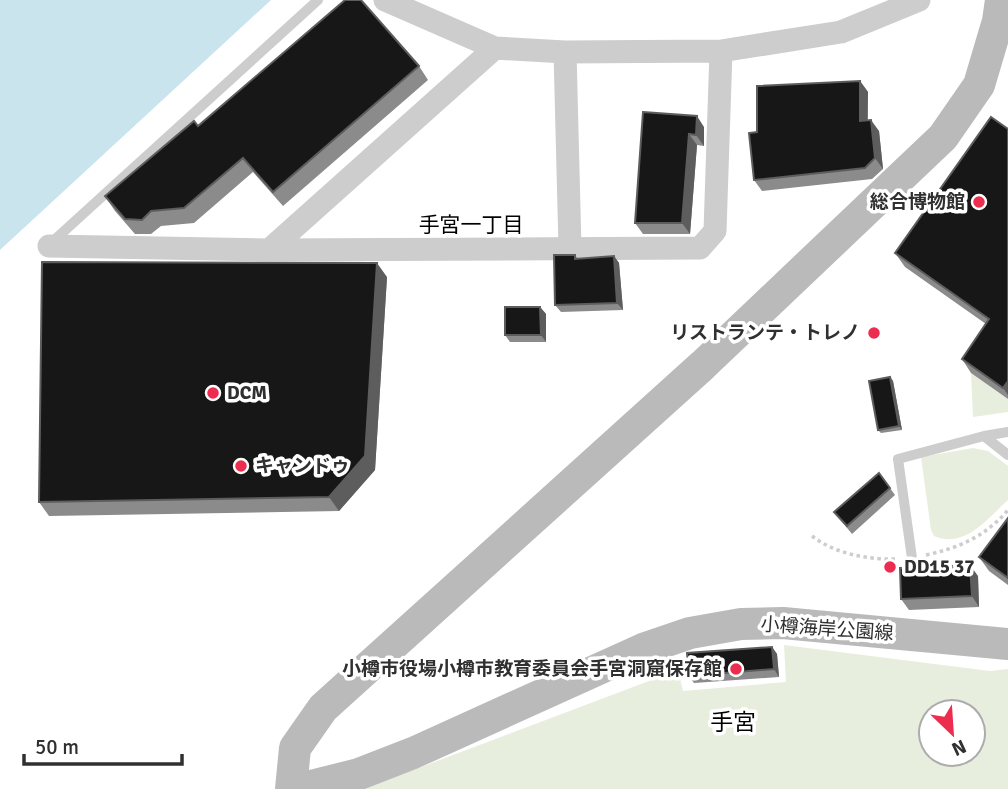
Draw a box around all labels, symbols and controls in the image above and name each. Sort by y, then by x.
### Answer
place label: 総合博物館 [870,190,965,214]
marker: 総合博物館 [971,194,987,210]
district label: 手宮一丁目 [419,212,524,238]
place label: リストランテ・トレノ [670,321,860,345]
marker: リストランテ・トレノ [866,325,882,341]
place label: DCM [227,381,267,405]
marker: DCM [205,385,221,401]
place label: キャンドゥ [255,454,350,478]
marker: キャンドゥ [233,458,249,474]
place label: DD15 37 [904,555,975,579]
marker: DD15 37 [882,559,898,575]
street label: 小樽海岸公園線 [760,612,894,646]
place label: 小樽市役場小樽市教育委員会手宮洞窟保存館 [342,657,722,681]
marker: 小樽市役場小樽市教育委員会手宮洞窟保存館 [728,661,744,677]
north arrow [917,698,987,768]
district label: 手宮 [710,708,756,737]
scale bar [24,722,182,766]
text: 50 m [35,734,79,760]
text: N [948,734,970,761]

